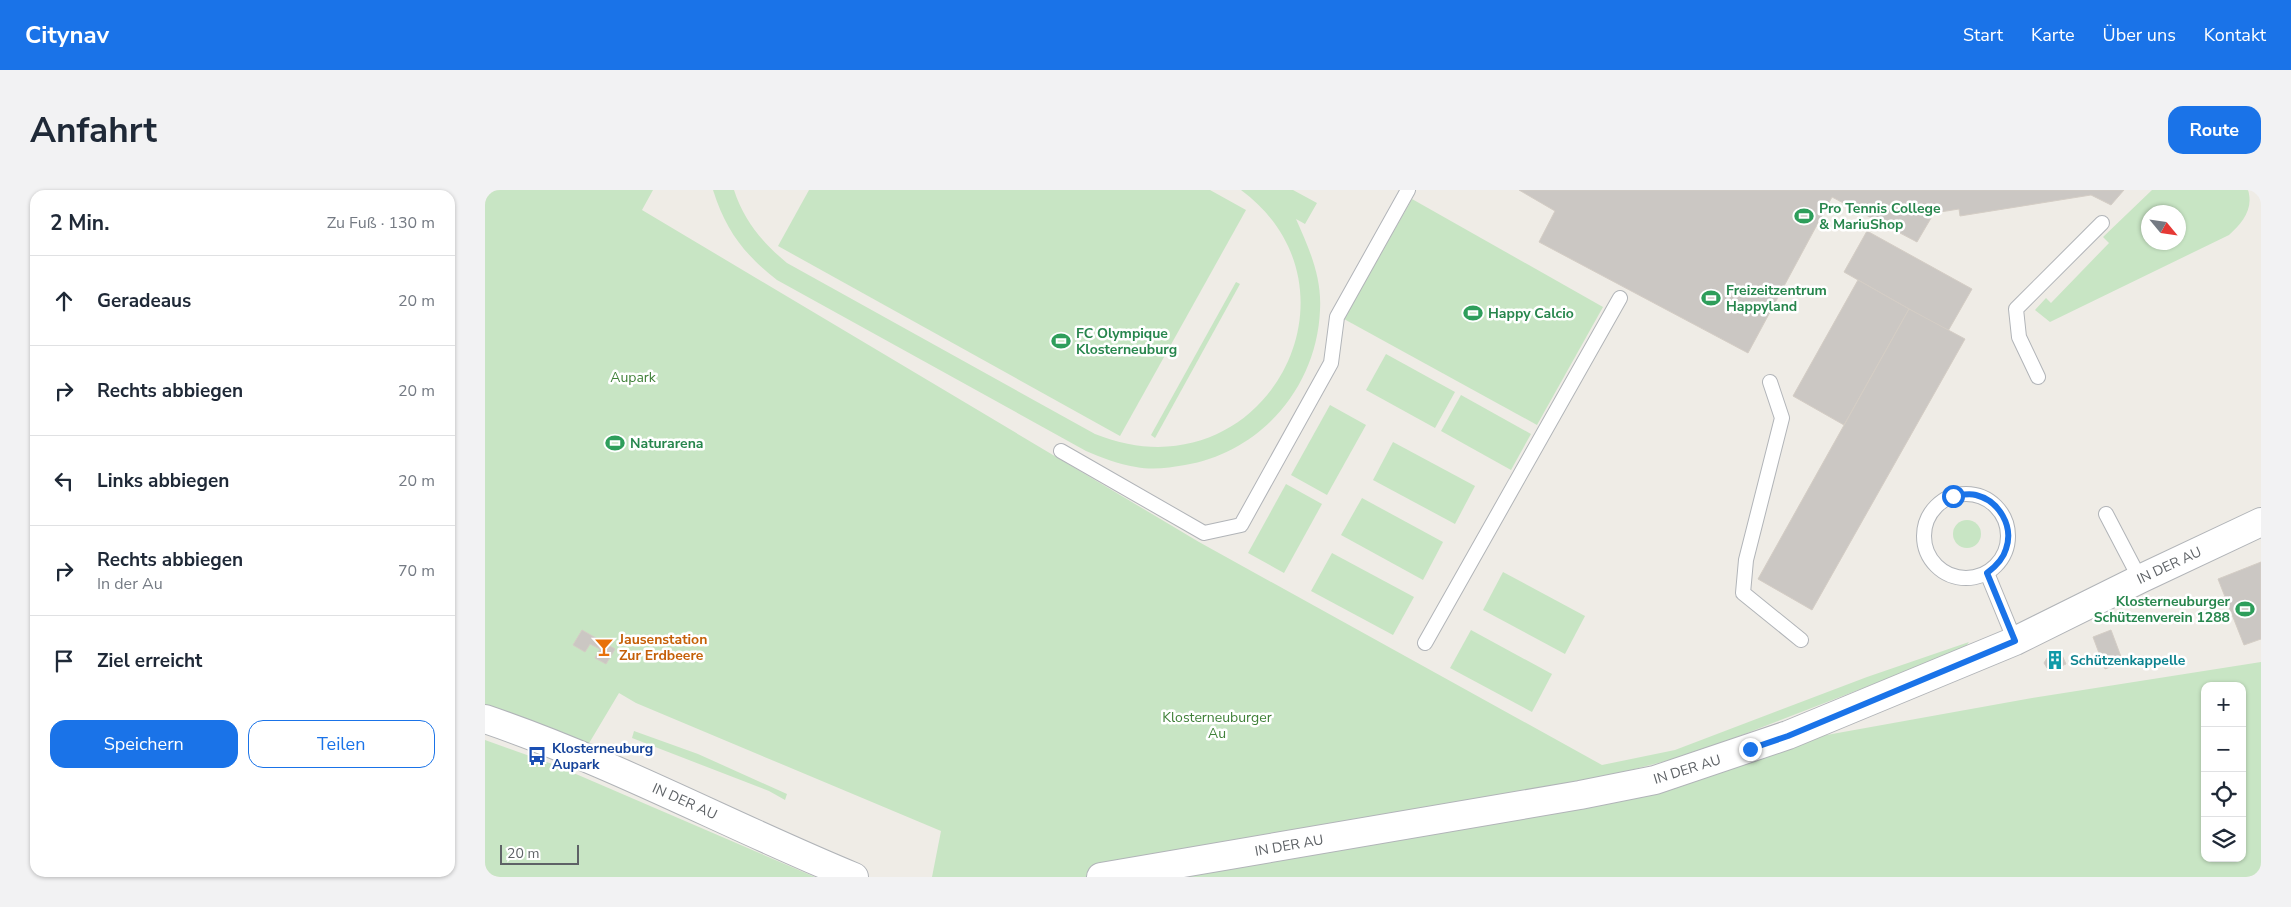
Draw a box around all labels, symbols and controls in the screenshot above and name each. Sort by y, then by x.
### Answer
text: Citynav [25,19,109,51]
text: Start [1963,23,2003,47]
text: Karte [2031,23,2075,47]
text: Über uns [2103,23,2176,47]
text: Kontakt [2204,23,2266,47]
button: Route [2168,106,2261,154]
text: Anfahrt [30,107,157,154]
place label: Pro Tennis College & MariuShop [1819,199,1941,234]
sports icon: Pro Tennis College & MariuShop [1793,205,1815,227]
north arrow [2141,205,2186,250]
text: 2 Min. [50,209,109,237]
text: Zu Fuß · 130 m [327,212,435,234]
place label: Freizeitzentrum Happyland [1726,281,1827,316]
icon: ahead [50,287,78,315]
sports icon: Freizeitzentrum Happyland [1700,287,1722,309]
text: Geradeaus [97,288,191,314]
text: 20 m [398,290,435,312]
sports icon: Happy Calcio [1462,302,1484,324]
place label: Happy Calcio [1488,304,1574,323]
place label: FC Olympique Klosterneuburg [1076,324,1177,359]
sports icon: FC Olympique Klosterneuburg [1050,330,1072,352]
park label: Aupark [610,368,657,387]
icon: right [50,377,78,405]
text: Rechts abbiegen [97,378,243,404]
text: 20 m [398,380,435,402]
sports icon: Naturarena [604,432,626,454]
place label: Naturarena [630,434,704,453]
icon: left [50,467,78,495]
text: Links abbiegen [97,468,229,494]
text: 20 m [398,470,435,492]
route start [1942,485,1965,508]
street label: IN DER AU [2134,542,2205,589]
text: Rechts abbiegen [97,547,243,573]
icon: right [50,557,78,585]
text: 70 m [398,560,435,582]
text: In der Au [97,573,163,595]
place label: Klosterneuburger Schützenverein 1288 [2094,592,2231,627]
sports icon: Klosterneuburger Schützenverein 1288 [2234,598,2256,620]
place label: Jausenstation Zur Erdbeere [618,630,707,665]
bar icon: Jausenstation Zur Erdbeere [593,636,615,658]
icon: arrive [50,647,78,675]
text: Ziel erreicht [97,648,202,674]
building icon: Schützenkappelle [2044,649,2066,671]
place label: Schützenkappelle [2070,651,2186,670]
map controls [2201,682,2246,862]
button: + [2201,682,2246,727]
park label: Klosterneuburger Au [1162,708,1272,743]
button: Speichern [50,720,238,768]
button: Teilen [248,720,435,768]
button: − [2201,727,2246,772]
route end [1739,738,1762,761]
place label: Klosterneuburg Aupark [552,739,653,774]
bus stop icon: Klosterneuburg Aupark [526,745,548,767]
street label: IN DER AU [1651,750,1723,789]
button: locate [2201,772,2246,817]
street label: IN DER AU [649,779,720,824]
button: layers [2201,817,2246,862]
street label: IN DER AU [1253,830,1325,861]
scale bar [500,842,579,865]
text: 20 m [507,844,539,863]

